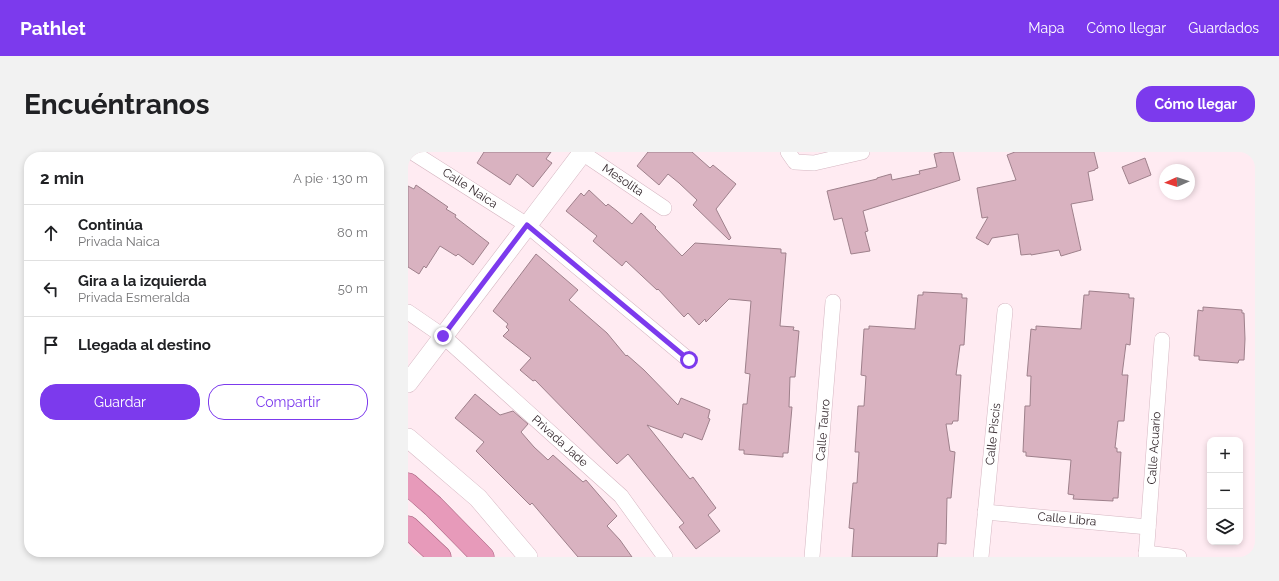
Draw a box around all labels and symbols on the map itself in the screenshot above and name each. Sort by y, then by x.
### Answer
street label: Mesolita [600,161,646,199]
north arrow [1159,164,1195,200]
street label: Calle Naica [440,165,500,211]
route end [434,327,452,345]
route start [680,351,698,369]
street label: Calle Tauro [813,399,833,461]
street label: Calle Piscis [983,402,1003,466]
street label: Calle Acuario [1144,411,1164,485]
street label: Privada Jade [529,412,591,470]
street label: Calle Libra [1037,509,1097,529]

